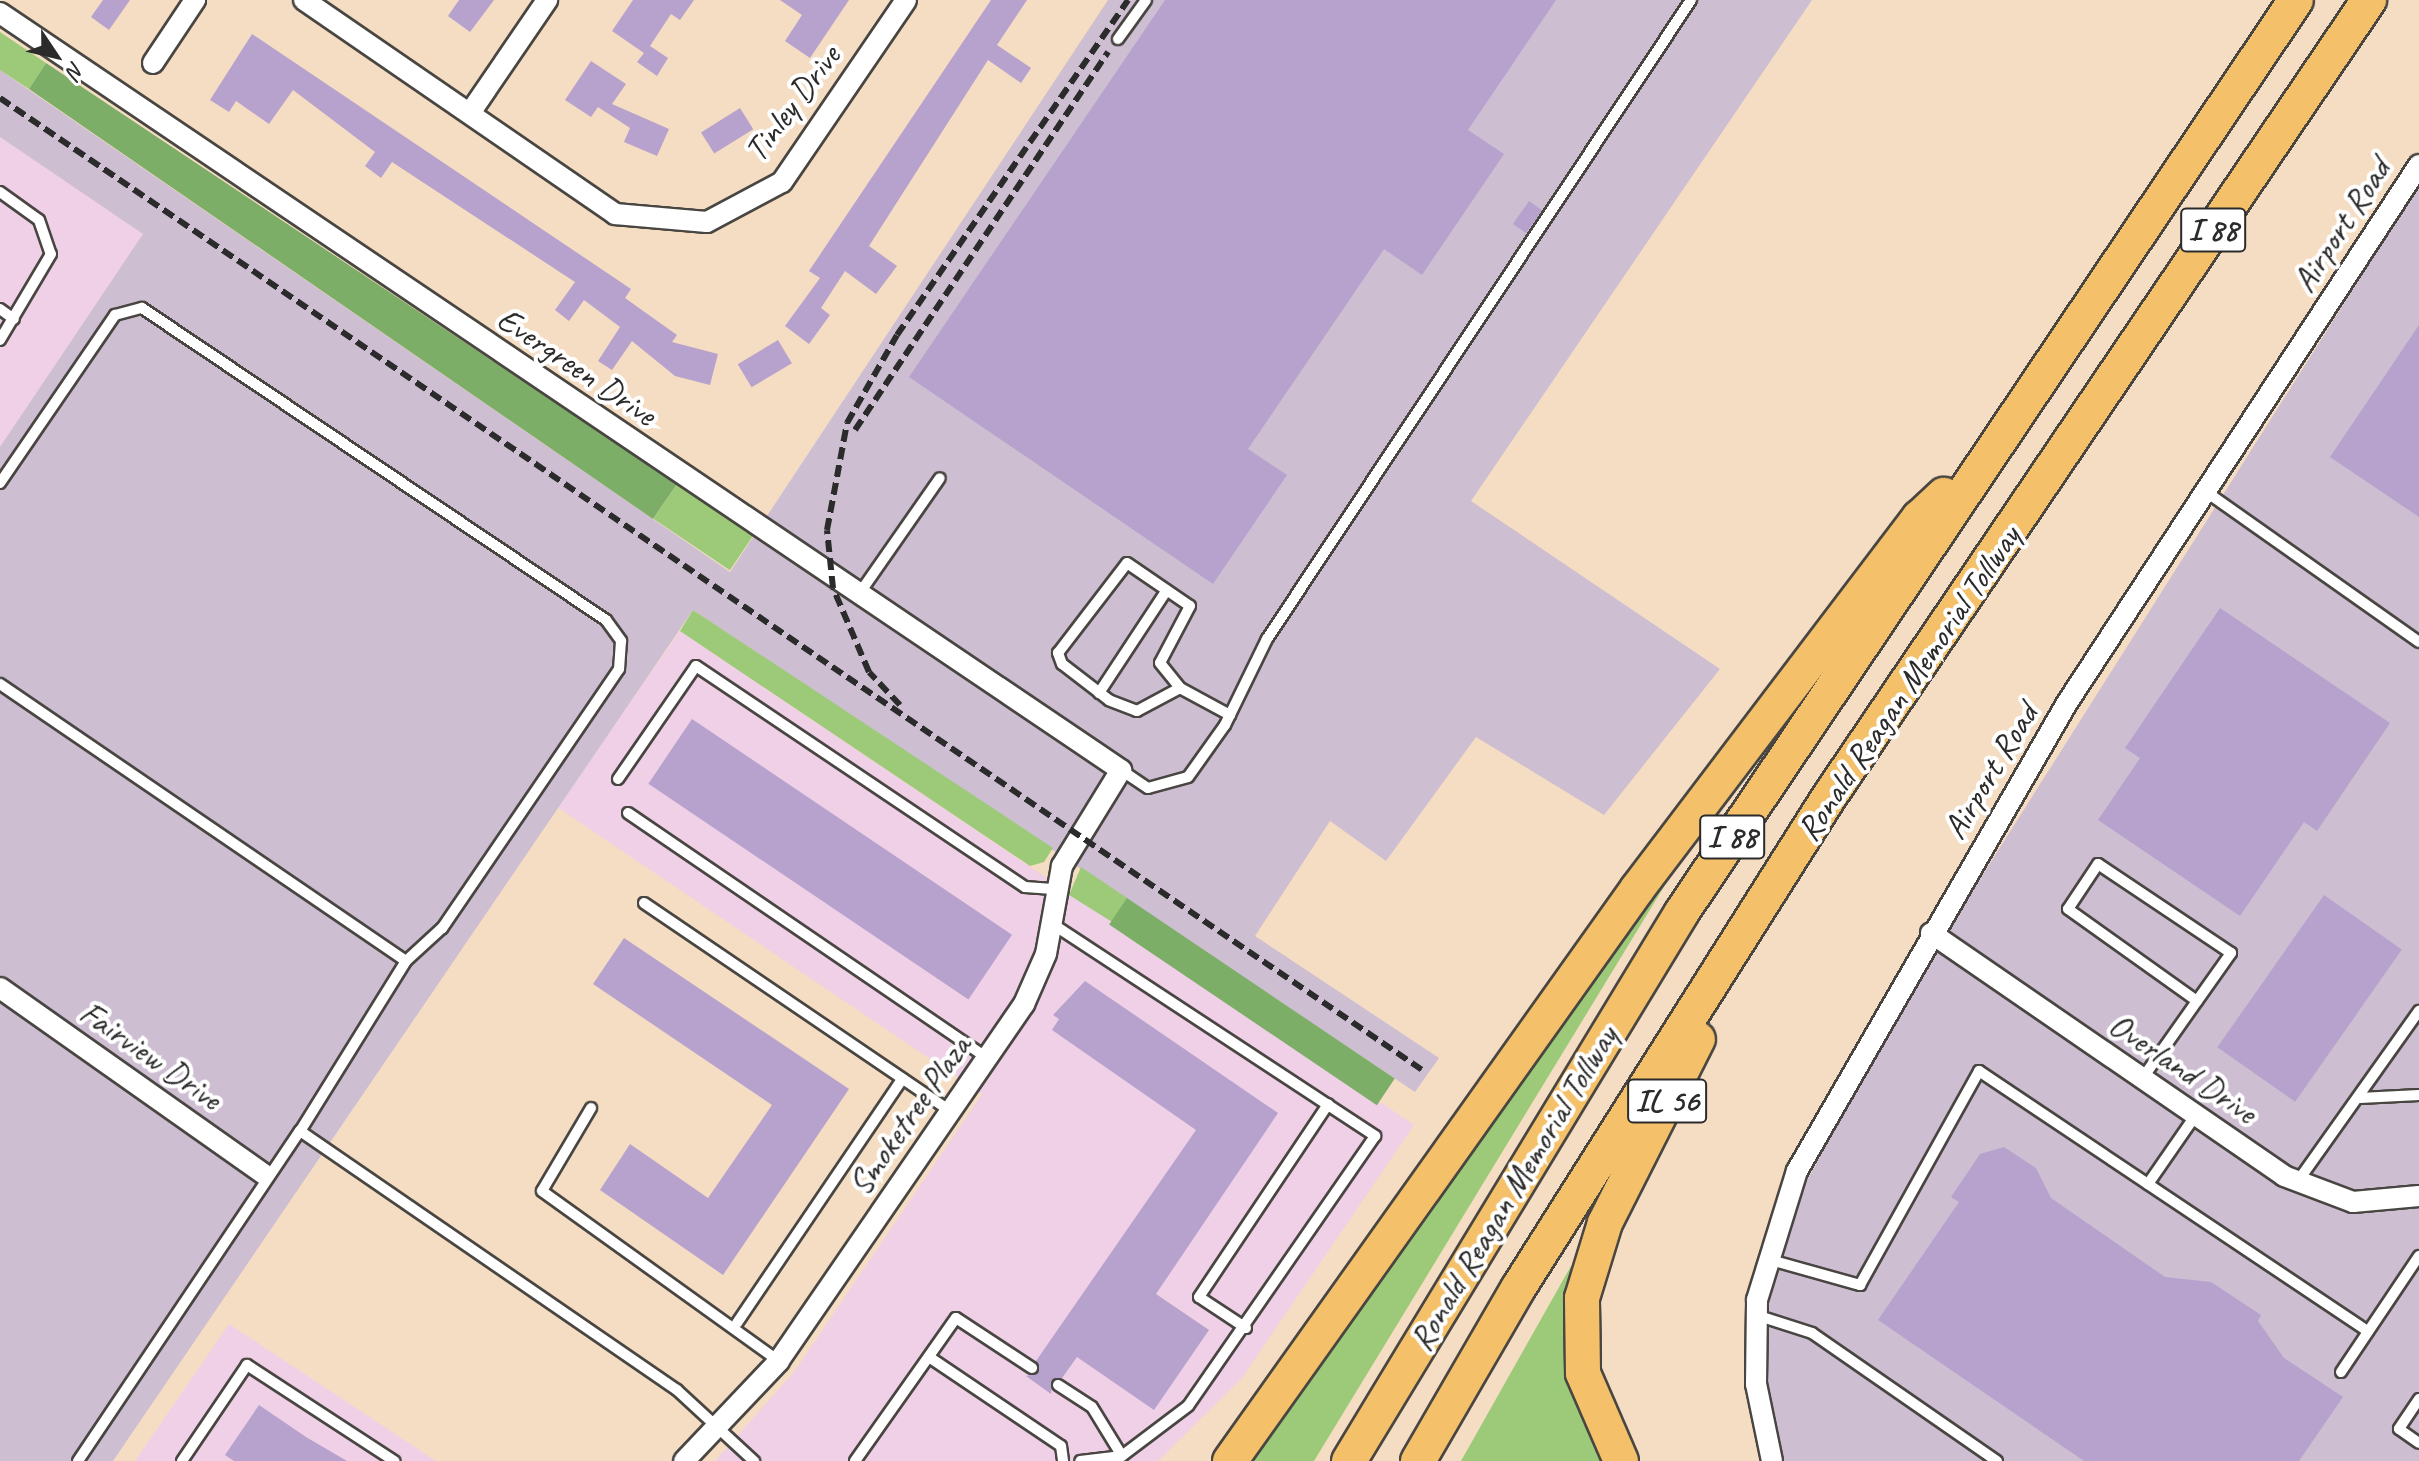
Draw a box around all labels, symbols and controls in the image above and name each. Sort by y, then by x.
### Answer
north arrow [16,16,96,96]
street label: Tinley Drive [735,37,849,169]
text: N [60,56,91,83]
street label: Airport Road [2283,151,2399,299]
road number: I 88 [2179,202,2247,258]
street label: Evergreen Drive [490,298,664,434]
street label: Ronald Reagan Memorial Tollway [1787,518,2029,848]
street label: Airport Road [1934,697,2046,845]
road number: I 88 [1698,809,1766,865]
street label: Fairview Drive [72,991,230,1119]
street label: Overland Drive [2101,1004,2265,1132]
street label: Ronald Reagan Memorial Tollway [1400,1018,1626,1358]
street label: Smoketree Plaza [839,1027,979,1203]
road number: IL 56 [1627,1073,1707,1129]

